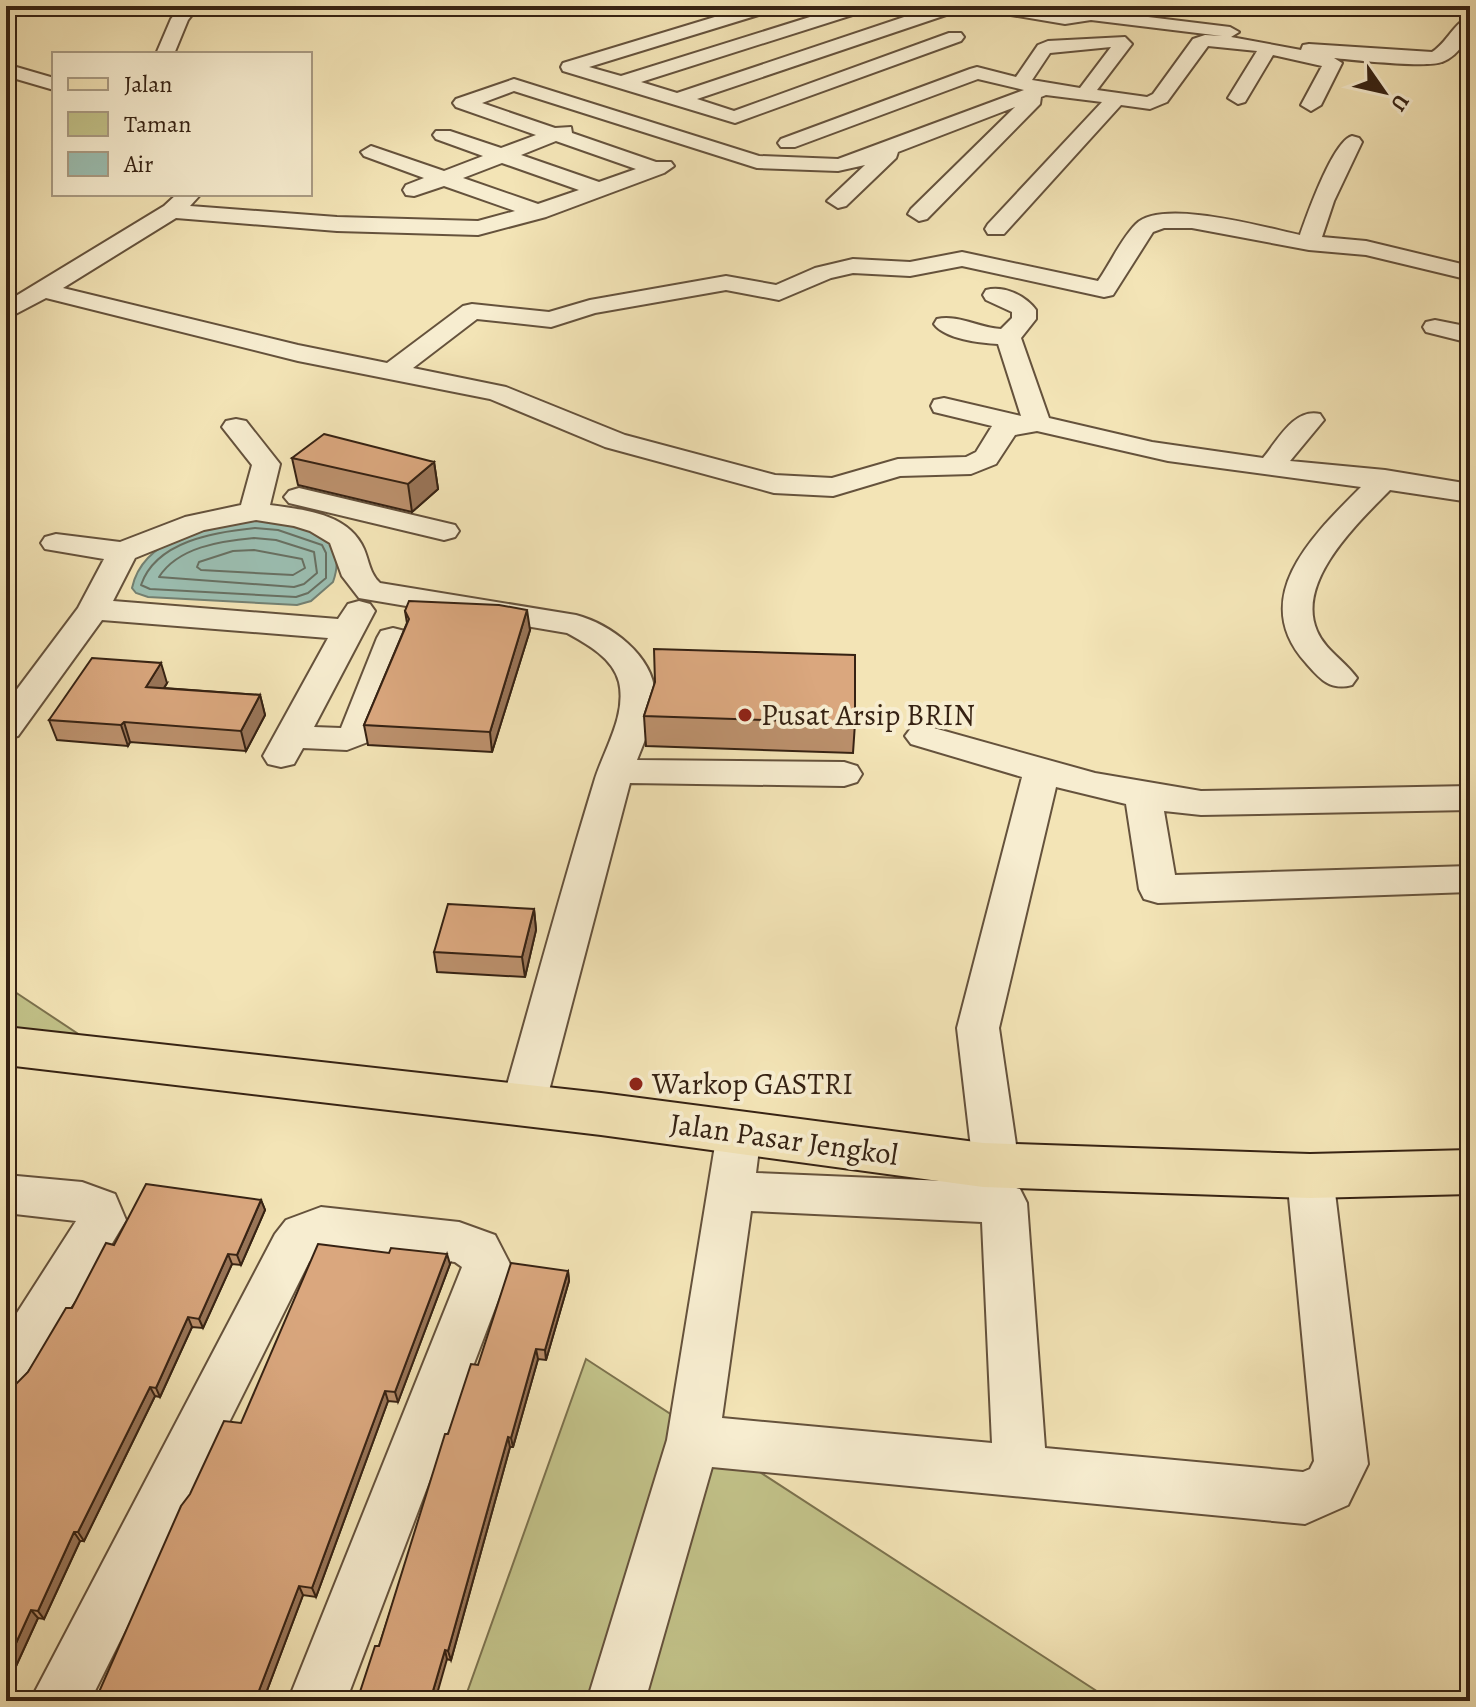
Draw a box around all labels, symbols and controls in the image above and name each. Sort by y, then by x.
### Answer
legend [52,52,312,196]
north arrow [1344,52,1424,132]
text: Jalan [124,68,173,100]
text: U [1383,88,1416,117]
text: Taman [124,108,191,140]
text: Air [123,148,154,180]
place label: Pusat Arsip BRIN [761,695,975,735]
marker: Pusat Arsip BRIN [736,706,754,724]
place label: Warkop GASTRI [651,1064,853,1104]
marker: Warkop GASTRI [627,1075,645,1093]
street label: Jalan Pasar Jengkol [667,1103,901,1175]

